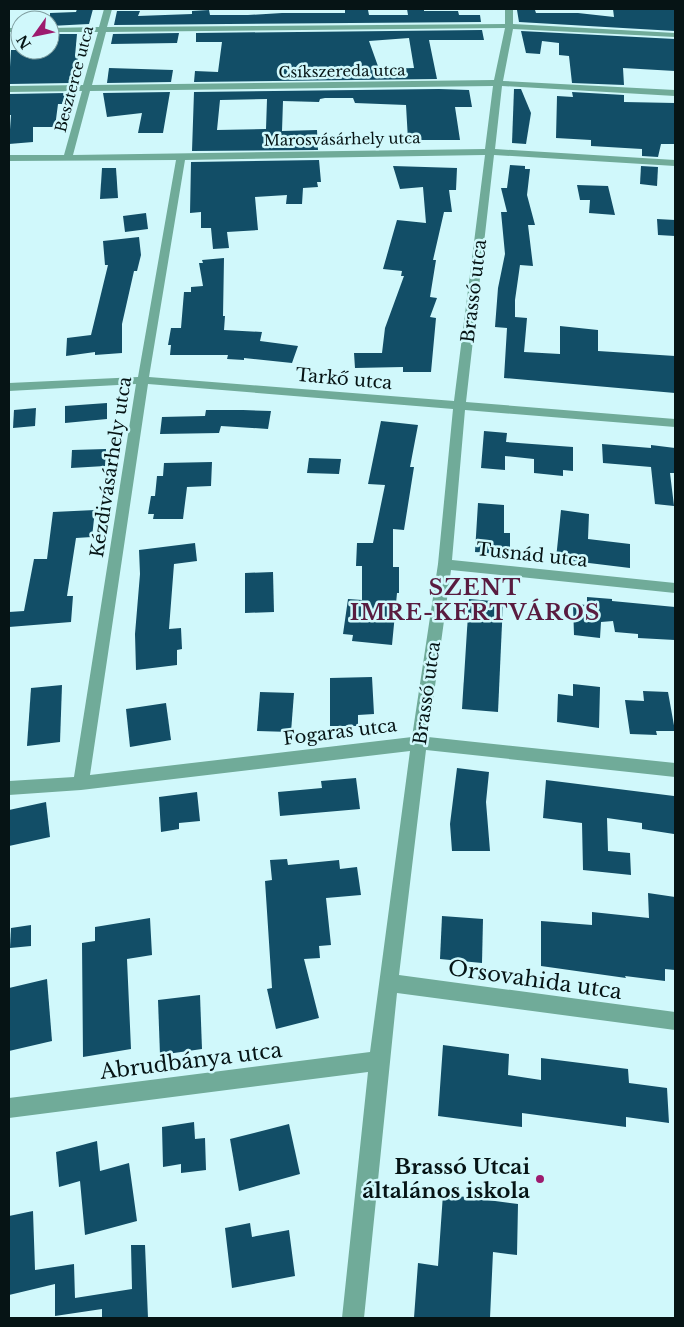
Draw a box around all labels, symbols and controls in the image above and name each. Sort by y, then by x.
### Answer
north arrow [10,10,60,60]
street label: Beszterce utca [51,23,98,134]
text: N [13,32,35,53]
street label: Csíkszereda utca [278,60,406,82]
street label: Marosvásárhely utca [263,128,421,150]
street label: Brassó utca [457,238,491,344]
street label: Tarkő utca [295,364,393,394]
street label: Kézdivásárhely utca [86,375,136,559]
street label: Tusnád utca [475,538,589,572]
district label: SZENT IMRE-KERTVÁROS [350,574,600,626]
street label: Brassó utca [409,640,445,746]
street label: Fogaras utca [282,714,398,750]
street label: Orsovahida utca [447,955,624,1005]
street label: Abrudbánya utca [98,1037,284,1085]
place label: Brassó Utcai általános iskola [362,1154,530,1204]
marker: Brassó Utcai általános iskola [534,1173,546,1185]

